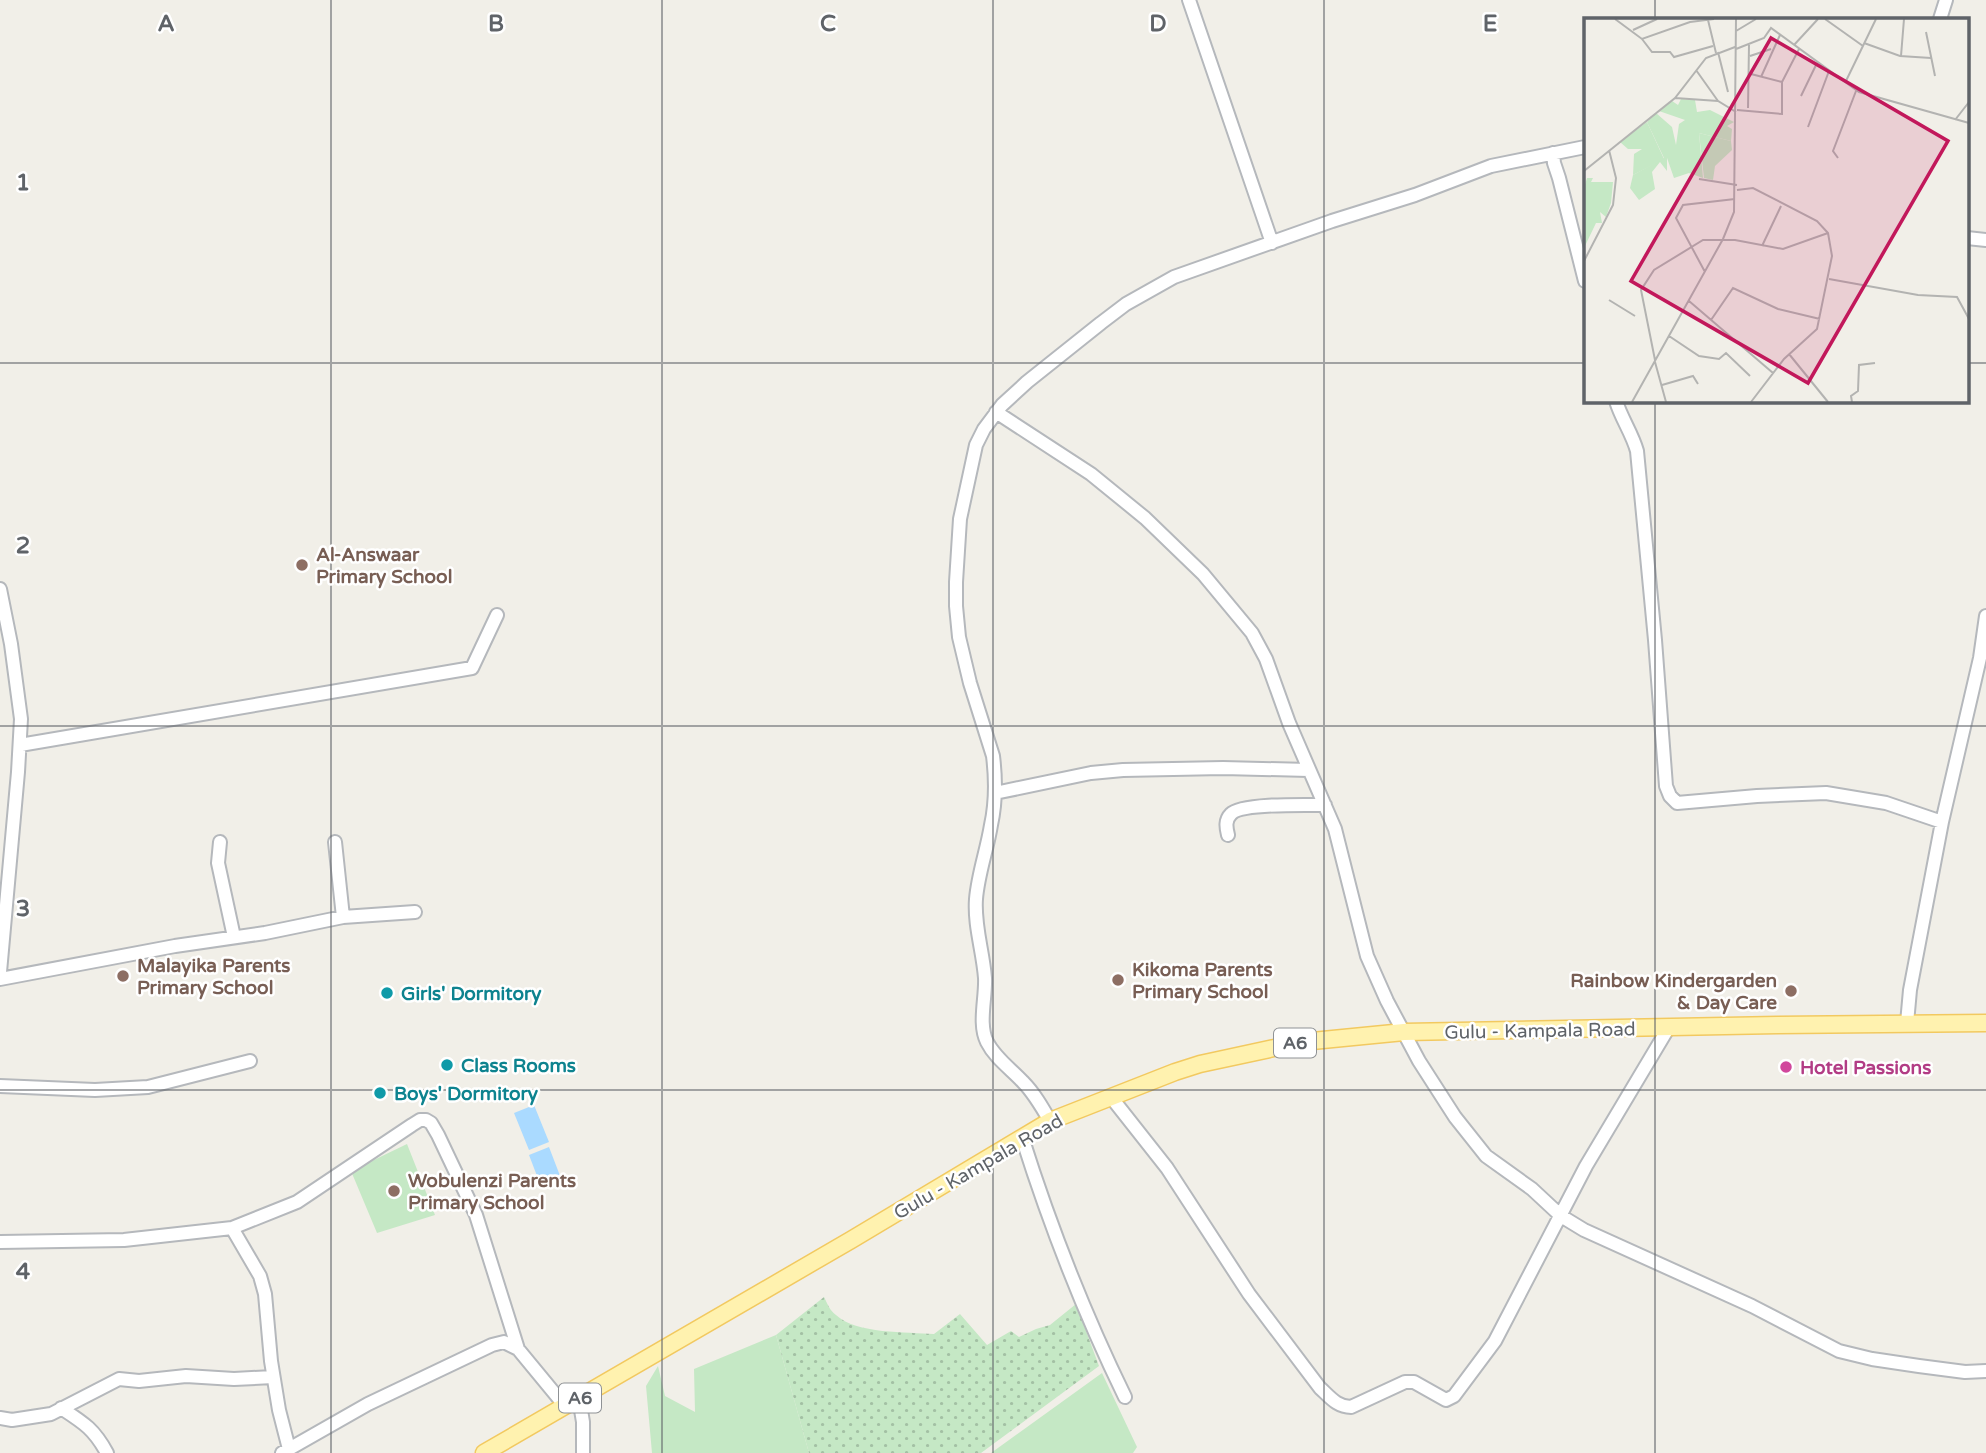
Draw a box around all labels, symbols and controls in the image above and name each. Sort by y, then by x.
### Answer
text: A [157,10,175,38]
text: B [488,10,504,38]
text: C [820,10,836,38]
text: D [1149,10,1167,38]
text: E [1483,10,1497,38]
inset map [1584,18,1968,402]
text: 1 [16,169,30,197]
text: 2 [16,532,30,560]
place label: Al-Answaar Primary School [316,544,452,589]
marker: Al-Answaar Primary School [294,557,310,573]
text: 3 [16,895,30,923]
place label: Malayika Parents Primary School [137,955,290,1000]
place label: Kikoma Parents Primary School [1132,959,1273,1004]
marker: Malayika Parents Primary School [115,968,131,984]
place label: Rainbow Kindergarden & Day Care [1570,970,1777,1015]
marker: Kikoma Parents Primary School [1110,972,1126,988]
place label: Girls' Dormitory [401,983,542,1006]
marker: Rainbow Kindergarden & Day Care [1783,983,1799,999]
marker: Girls' Dormitory [379,985,395,1001]
street label: Gulu - Kampala Road [1444,1018,1636,1044]
road number: A6 [1274,1028,1316,1058]
place label: Class Rooms [461,1055,576,1077]
marker: Class Rooms [439,1057,455,1073]
place label: Hotel Passions [1800,1057,1931,1079]
marker: Hotel Passions [1778,1059,1794,1075]
place label: Boys' Dormitory [394,1083,539,1106]
marker: Boys' Dormitory [372,1085,388,1101]
street label: Gulu - Kampala Road [890,1109,1067,1224]
place label: Wobulenzi Parents Primary School [408,1170,576,1215]
marker: Wobulenzi Parents Primary School [386,1183,402,1199]
text: 4 [16,1258,31,1286]
road number: A6 [559,1384,601,1413]

